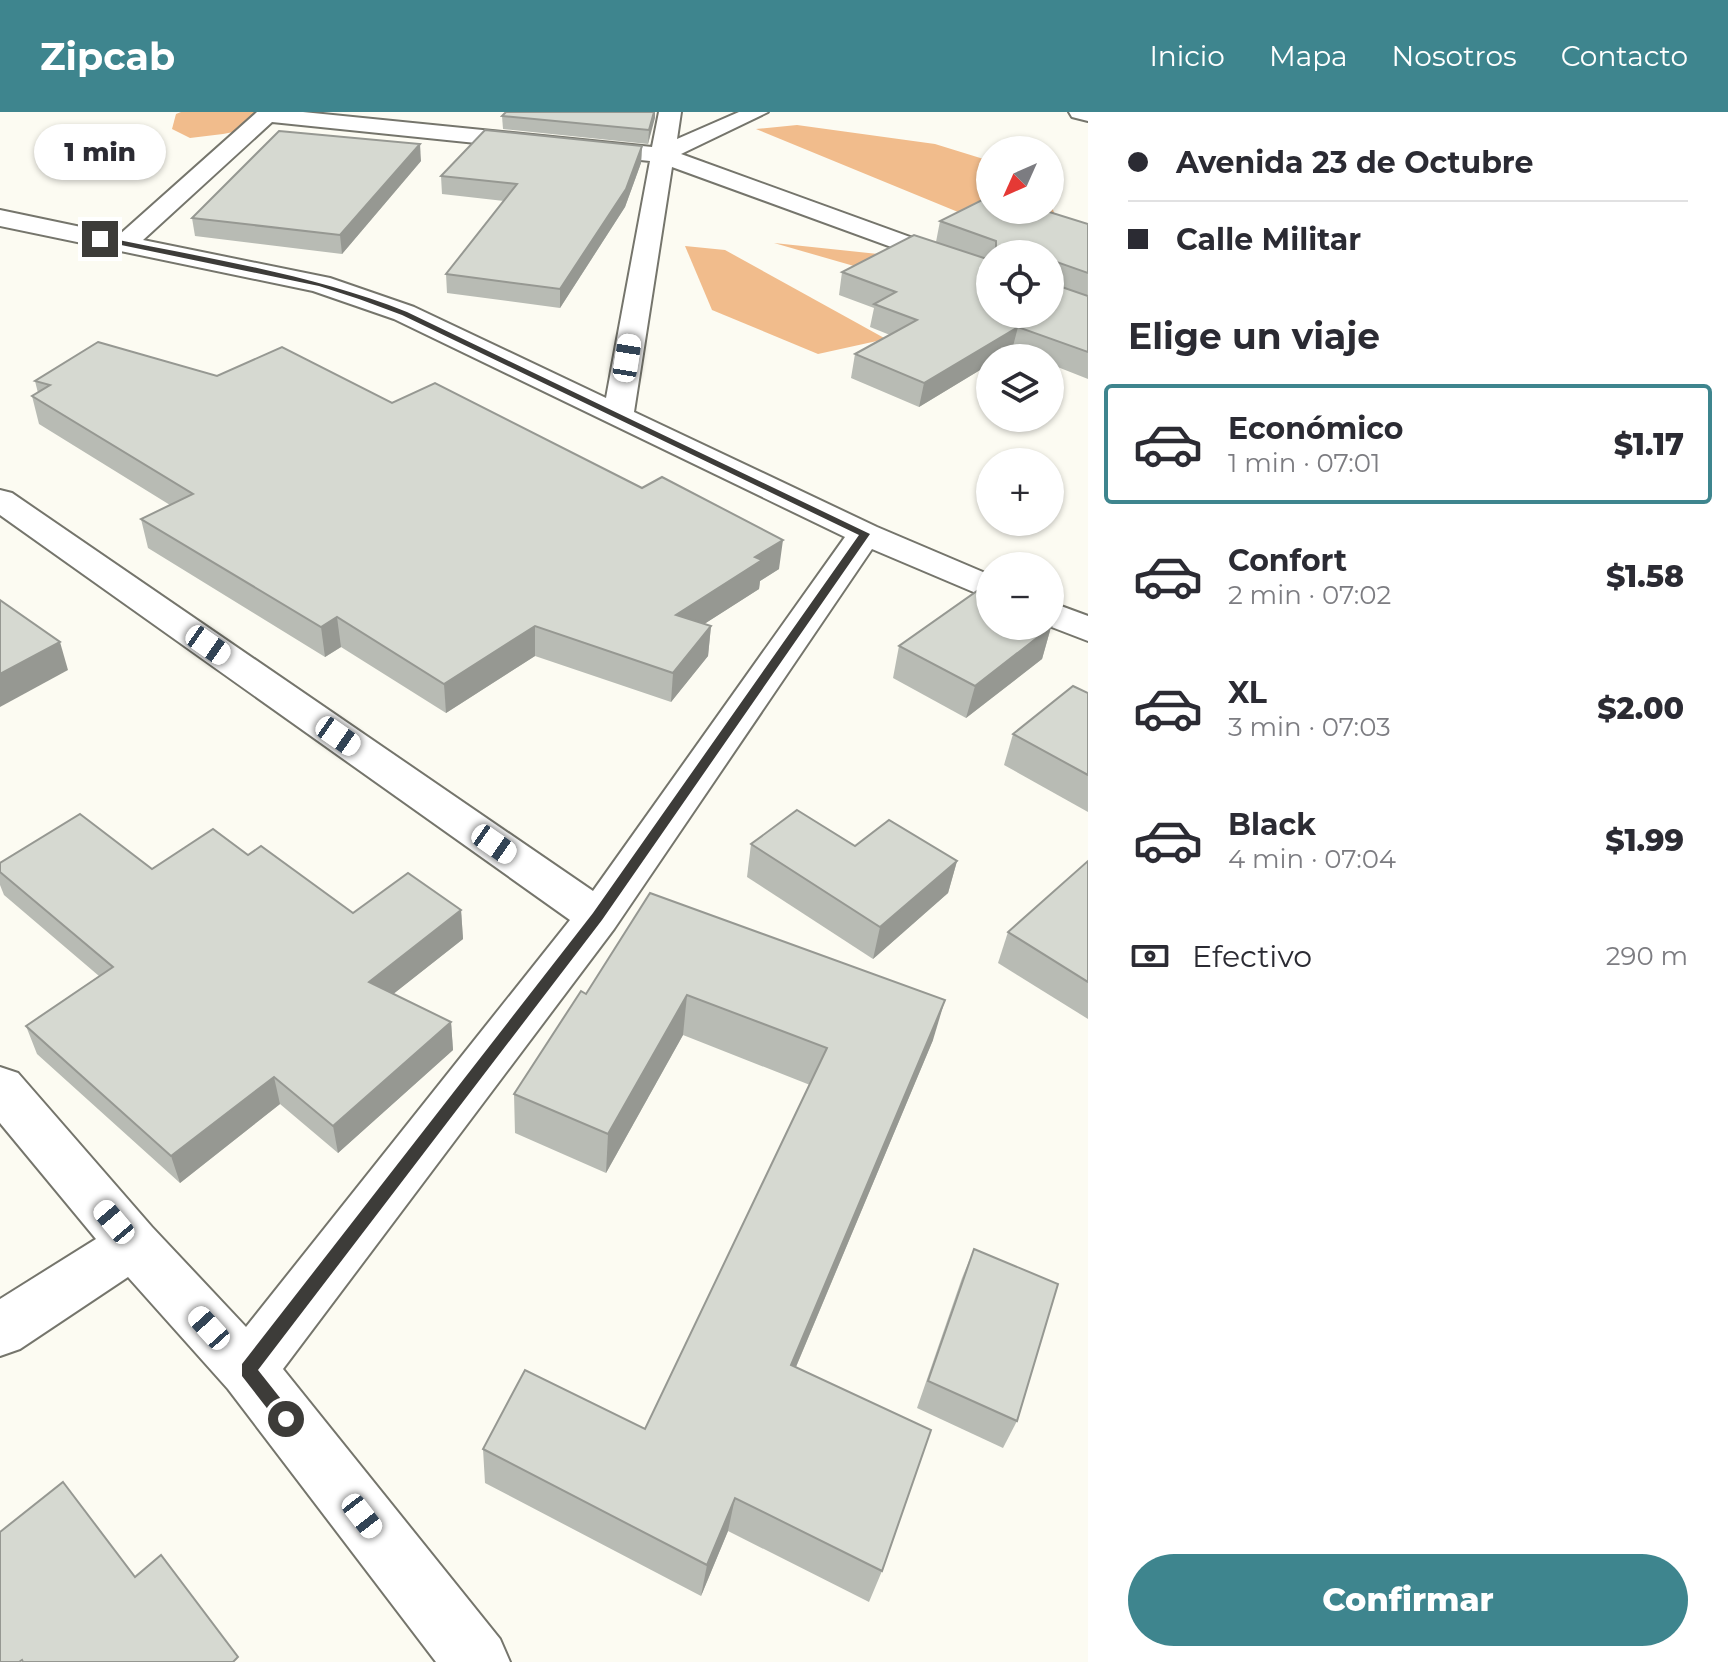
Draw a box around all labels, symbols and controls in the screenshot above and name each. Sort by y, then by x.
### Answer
text: Zipcab [40,33,175,80]
text: Inicio [1149,39,1225,73]
text: Mapa [1269,39,1348,73]
text: Nosotros [1392,39,1517,73]
text: Contacto [1561,39,1688,73]
callout: 1 min [34,123,166,179]
text: 1 min [64,136,136,168]
north arrow [976,136,1064,224]
map controls [976,136,1064,640]
text: Avenida 23 de Octubre [1176,144,1533,181]
route end [82,221,118,257]
text: Calle Militar [1176,221,1361,258]
button: locate [976,240,1064,328]
text: Elige un viaje [1128,314,1380,358]
car [611,332,643,384]
button: layers [976,344,1064,432]
icon: car [1132,408,1204,480]
text: Económico [1228,410,1403,447]
text: $1.17 [1614,426,1684,463]
text: 1 min · 07:01 [1228,447,1380,479]
button: + [976,448,1064,536]
icon: car [1132,540,1204,612]
text: Confort [1228,542,1347,579]
button: − [976,552,1064,640]
text: $1.58 [1606,558,1684,595]
text: 2 min · 07:02 [1228,579,1391,611]
car [181,621,235,669]
icon: car [1132,672,1204,744]
text: XL [1228,674,1267,711]
text: $2.00 [1597,690,1684,727]
text: 3 min · 07:03 [1228,711,1391,743]
car [311,712,365,760]
icon: car [1132,804,1204,876]
text: Black [1228,806,1316,843]
car [467,820,521,868]
text: $1.99 [1605,822,1684,859]
text: 4 min · 07:04 [1228,843,1396,875]
icon: cash [1128,934,1172,978]
text: Efectivo [1192,938,1312,975]
text: 290 m [1606,940,1688,972]
car [89,1196,139,1248]
car [184,1302,234,1354]
route start [268,1401,304,1437]
car [338,1490,386,1542]
button: Confirmar [1128,1554,1688,1646]

